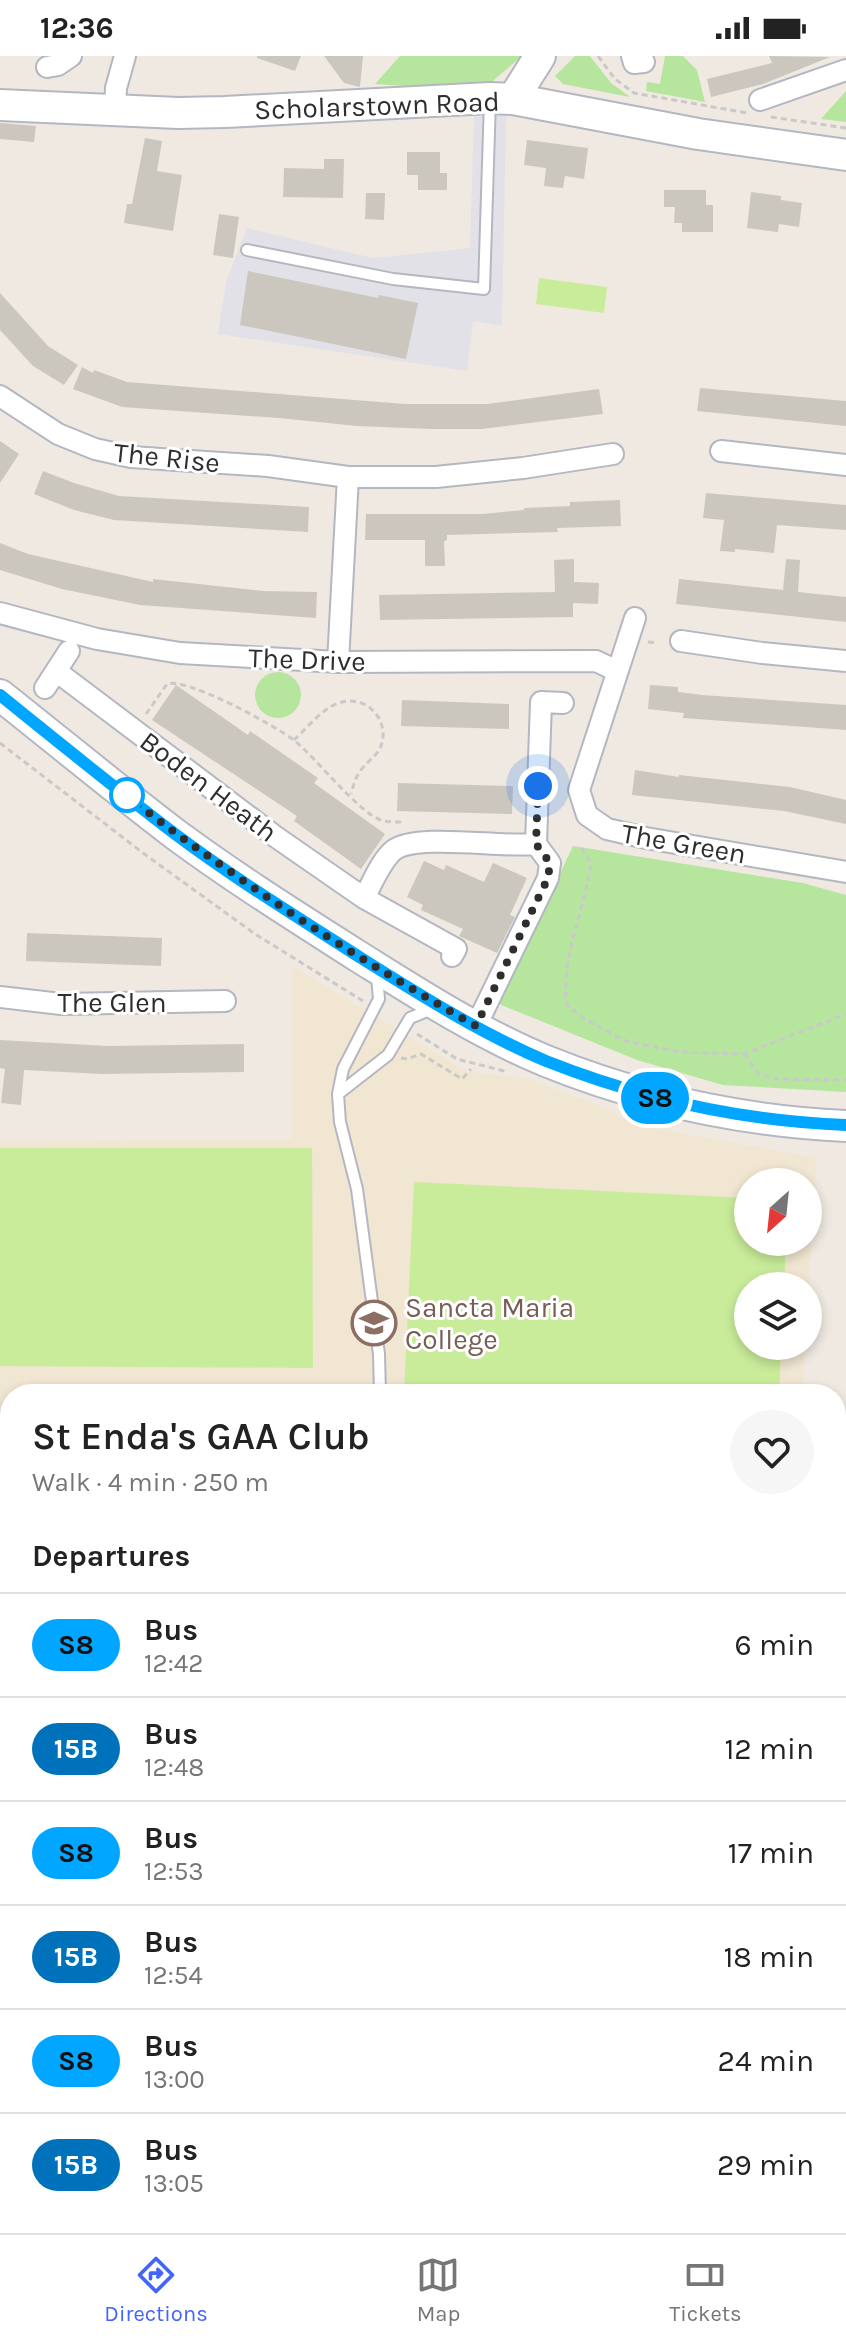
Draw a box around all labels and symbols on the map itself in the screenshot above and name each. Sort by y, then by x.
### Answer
street label: Scholarstown Road [254,85,500,126]
street label: The Rise [112,436,222,479]
street label: The Drive [248,641,366,678]
street label: Boden Heath [134,724,284,849]
your location [518,766,558,806]
unlabelled marker [110,778,144,812]
street label: The Green [619,816,749,871]
street label: The Glen [57,986,167,1019]
line badge: S8 [619,1072,691,1124]
north arrow [734,1168,822,1256]
place label: Sancta Maria College [405,1291,574,1356]
school or university icon: Sancta Maria College [350,1299,398,1347]

